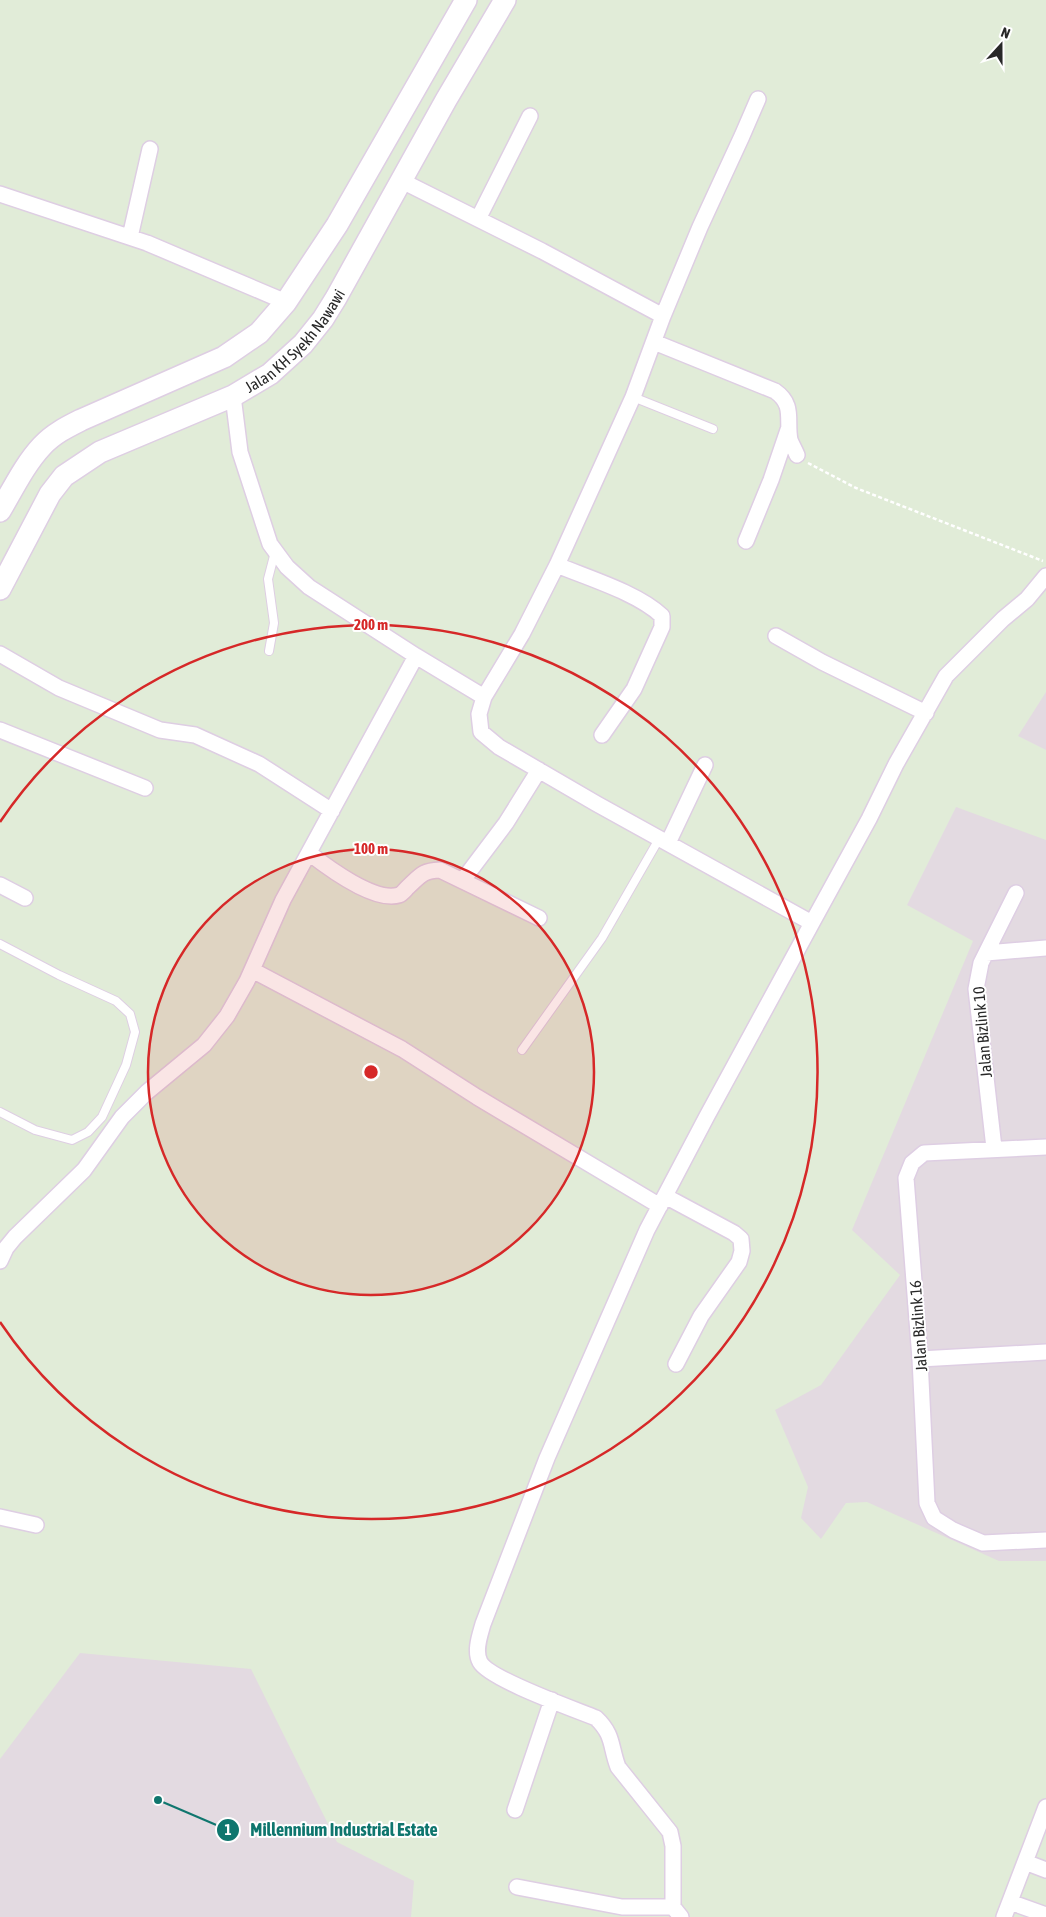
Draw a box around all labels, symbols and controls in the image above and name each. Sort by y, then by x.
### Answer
north arrow [976,20,1026,70]
text: N [999,24,1012,42]
street label: Jalan KH Syekh Nawawi [242,286,348,396]
text: 200 m [354,616,388,633]
text: 100 m [354,840,388,857]
street label: Jalan Bizlink 10 [969,986,995,1078]
centre of rings [362,1063,380,1081]
street label: Jalan Bizlink 16 [906,1280,930,1372]
callout: Millennium Industrial Estate [216,1814,448,1847]
text: Millennium Industrial Estate [250,1819,438,1840]
text: 1 [224,1821,232,1838]

